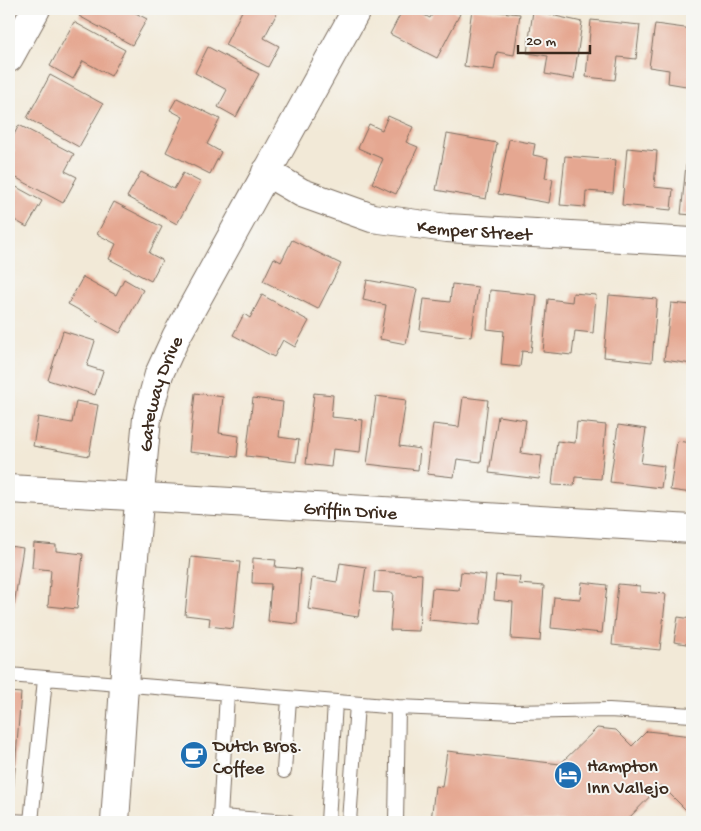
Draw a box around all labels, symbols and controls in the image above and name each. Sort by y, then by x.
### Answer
scale bar [518,22,591,54]
text: 20 m [526,33,556,51]
street label: Kemper Street [415,216,534,248]
street label: Gateway Drive [136,333,190,453]
street label: Griffin Drive [303,498,398,527]
place label: Dutch Bros. Coffee [211,736,302,781]
cafe icon: Dutch Bros. Coffee [179,740,209,770]
place label: Hampton Inn Vallejo [587,756,669,801]
hotel icon: Hampton Inn Vallejo [553,760,583,790]

